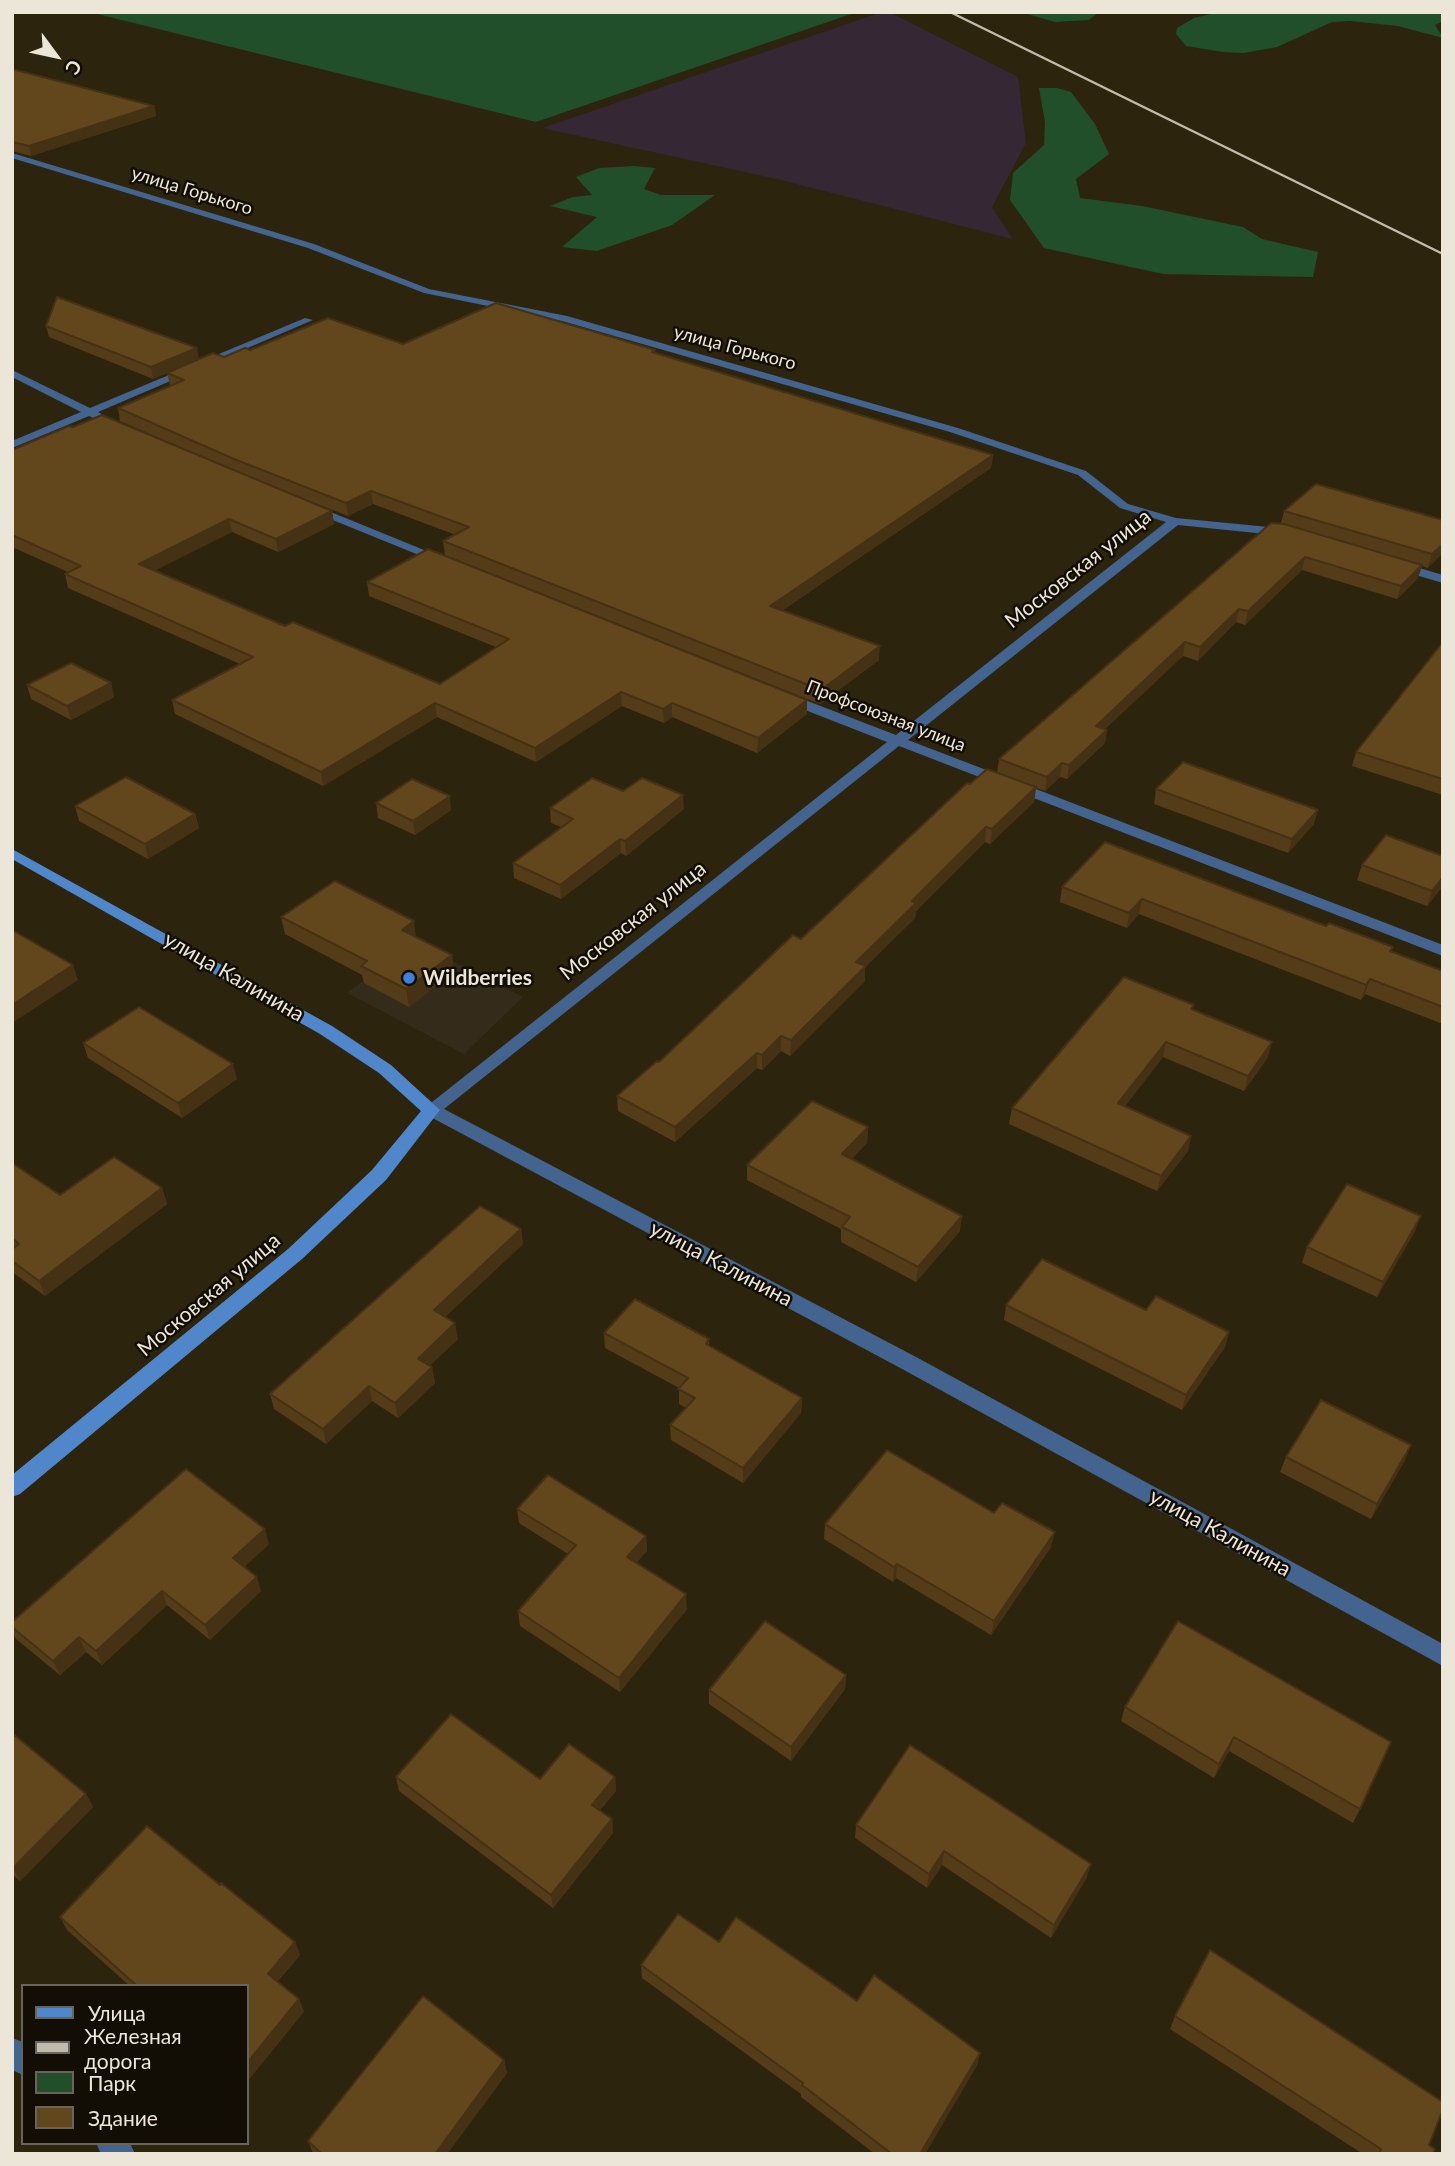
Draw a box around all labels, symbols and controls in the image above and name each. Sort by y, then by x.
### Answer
north arrow [21,21,91,91]
text: С [61,56,87,79]
street label: улица Горького [129,162,255,220]
street label: улица Горького [672,321,798,375]
street label: Московская улица [1000,504,1156,634]
street label: Профсоюзная улица [804,676,968,756]
street label: Московская улица [555,856,711,986]
street label: улица Калинина [159,927,309,1027]
place label: Wildberries [423,965,532,991]
marker: Wildberries [401,970,417,986]
street label: улица Калинина [645,1216,797,1312]
street label: Московская улица [133,1228,285,1362]
street label: улица Калинина [1145,1484,1295,1582]
legend [21,1984,248,2145]
text: Улица [88,2000,146,2025]
text: Железная дорога [84,2023,182,2073]
text: Парк [88,2070,136,2095]
text: Здание [88,2105,158,2130]

